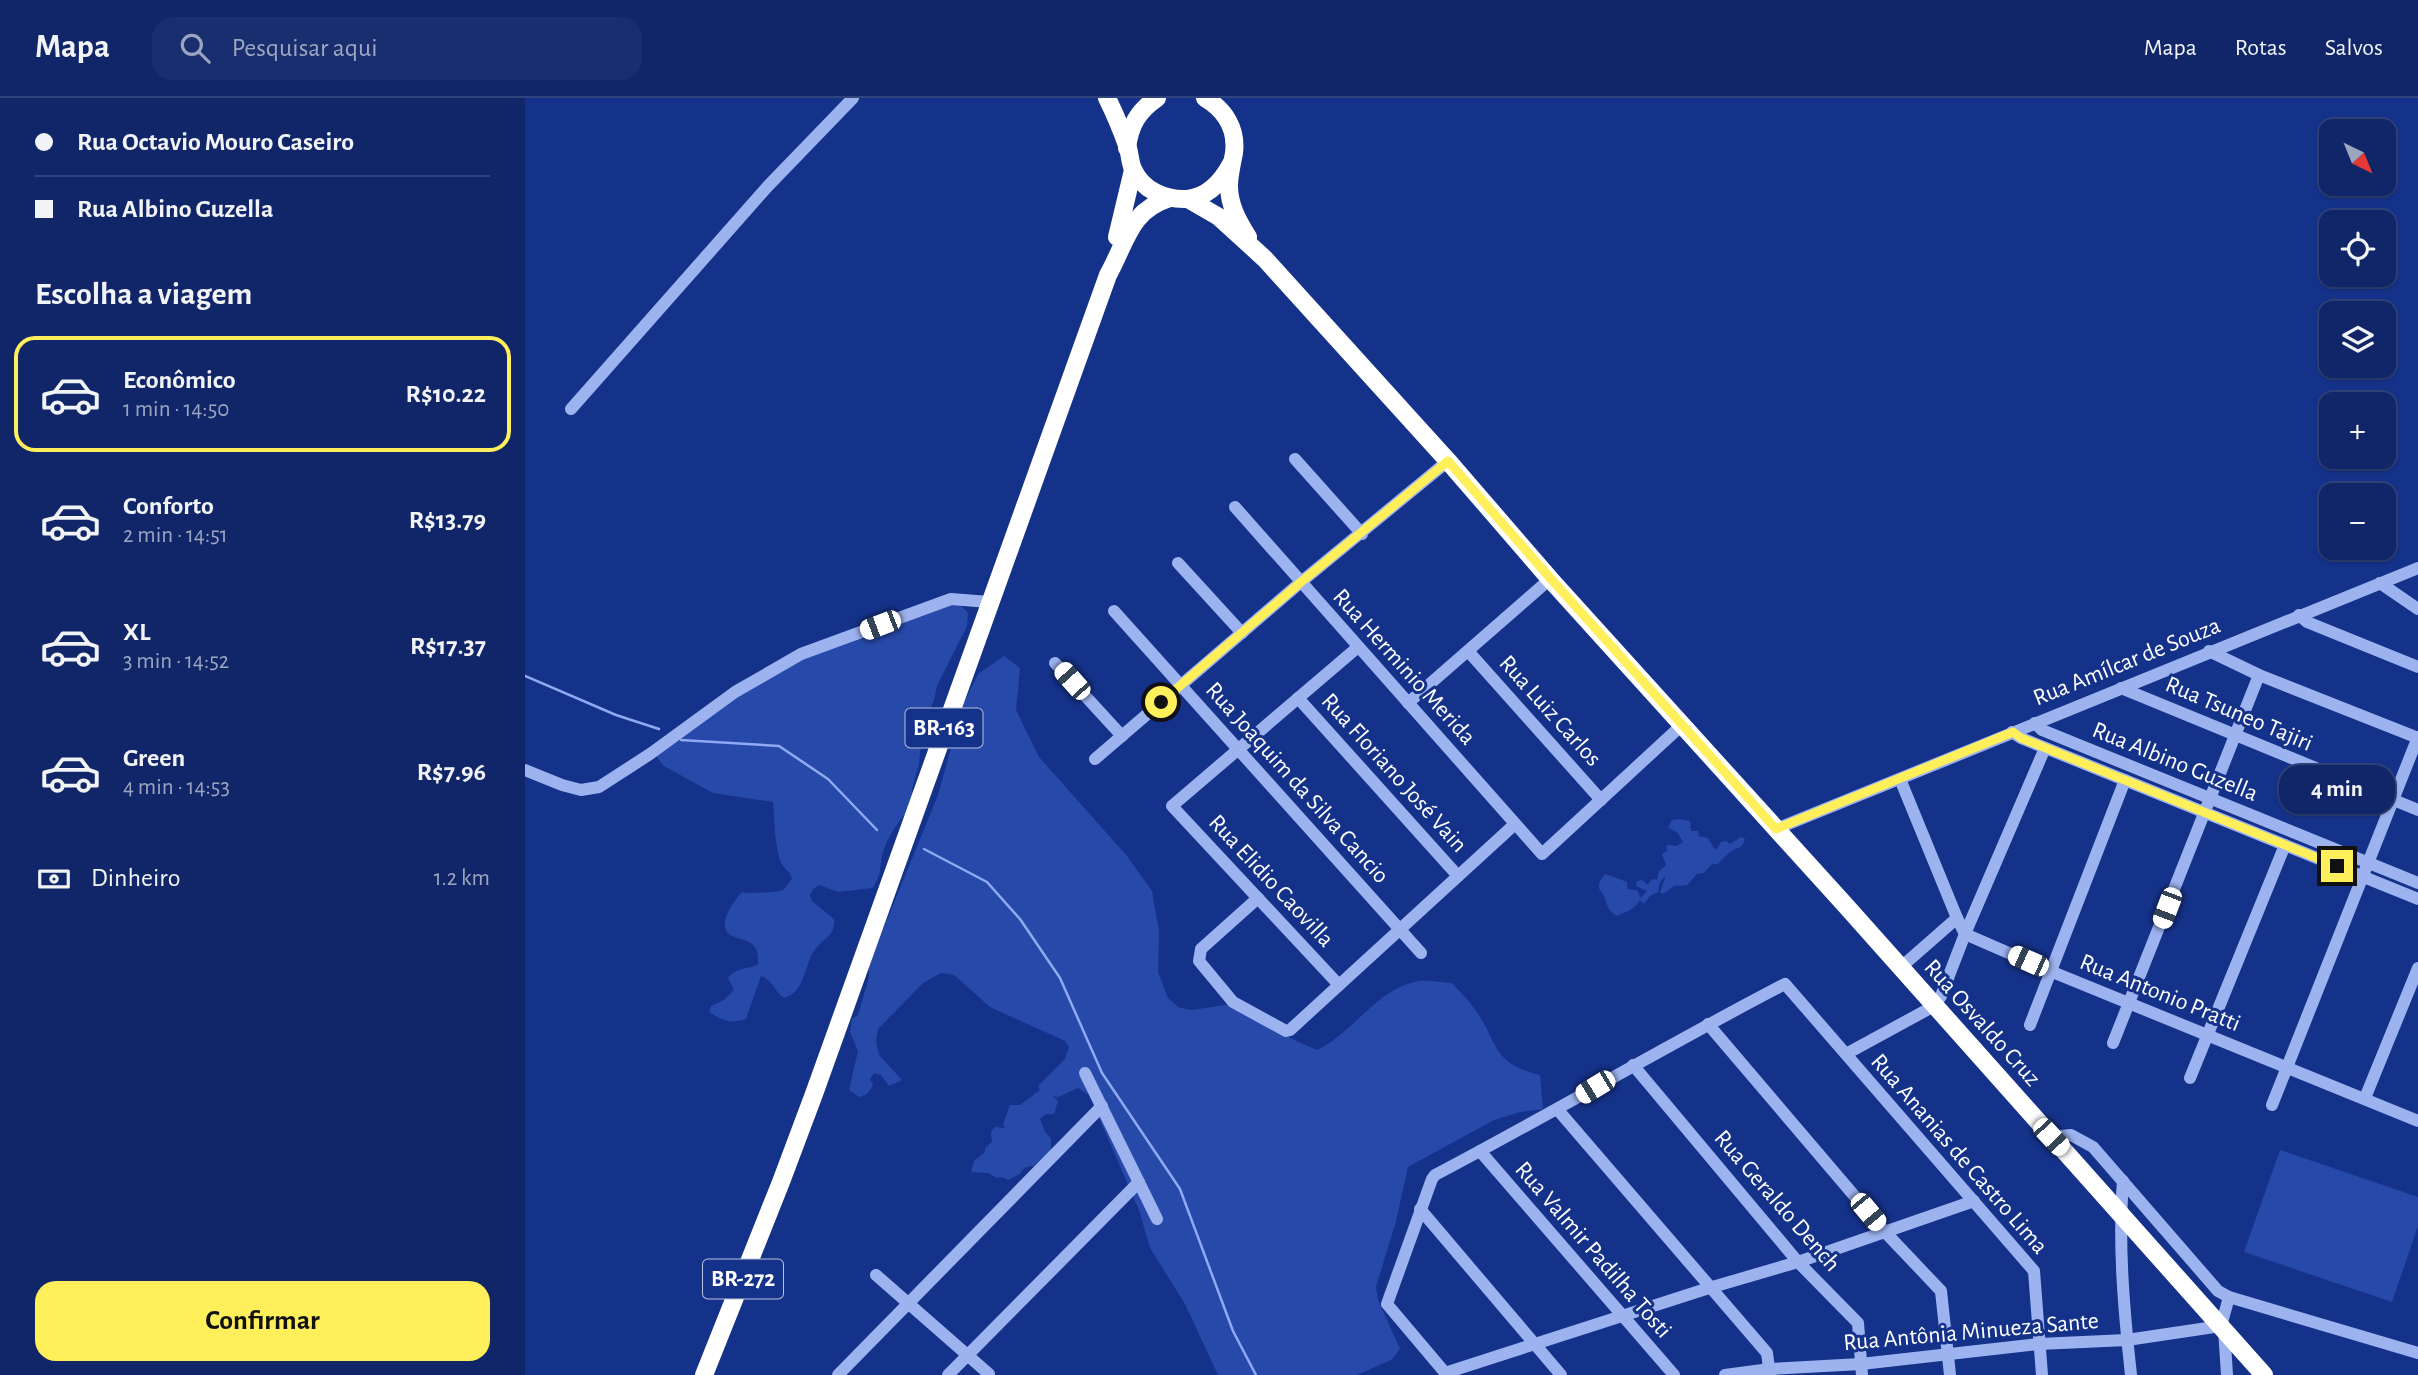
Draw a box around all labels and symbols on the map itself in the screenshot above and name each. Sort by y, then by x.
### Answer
north arrow [2319,119,2396,196]
street label: Rua Herminio Merida [1328,584,1480,750]
car [857,608,904,642]
street label: Rua Amílcar de Souza [2030,613,2224,711]
street label: Rua Luiz Carlos [1494,651,1606,771]
car [1051,658,1094,704]
street label: Rua Tsuneo Tajiri [2162,672,2316,756]
street label: Rua Joaquim da Silva Cancio [1201,678,1393,888]
route start [1145,686,1177,718]
street label: Rua Floriano José Vain [1317,689,1471,857]
road number: BR-163 [905,708,983,748]
street label: Rua Albino Guzella [2089,718,2261,806]
callout: 4 min [2279,764,2395,814]
street label: Rua Elidio Caovilla [1204,810,1338,952]
route end [2321,850,2353,882]
car [2150,885,2185,931]
car [2005,943,2052,979]
street label: Rua Antonio Pratti [2076,950,2244,1036]
street label: Rua Osvaldo Cruz [1919,955,2045,1091]
street label: Rua Ananias de Castro Lima [1866,1049,2052,1259]
car [1572,1067,1619,1107]
car [2029,1114,2074,1160]
street label: Rua Geraldo Dench [1709,1126,1845,1276]
street label: Rua Valmir Padilha Tosti [1510,1157,1676,1343]
car [1847,1189,1890,1235]
road number: BR-272 [703,1260,783,1298]
street label: Rua Antônia Minueza Sante [1842,1309,2100,1355]

